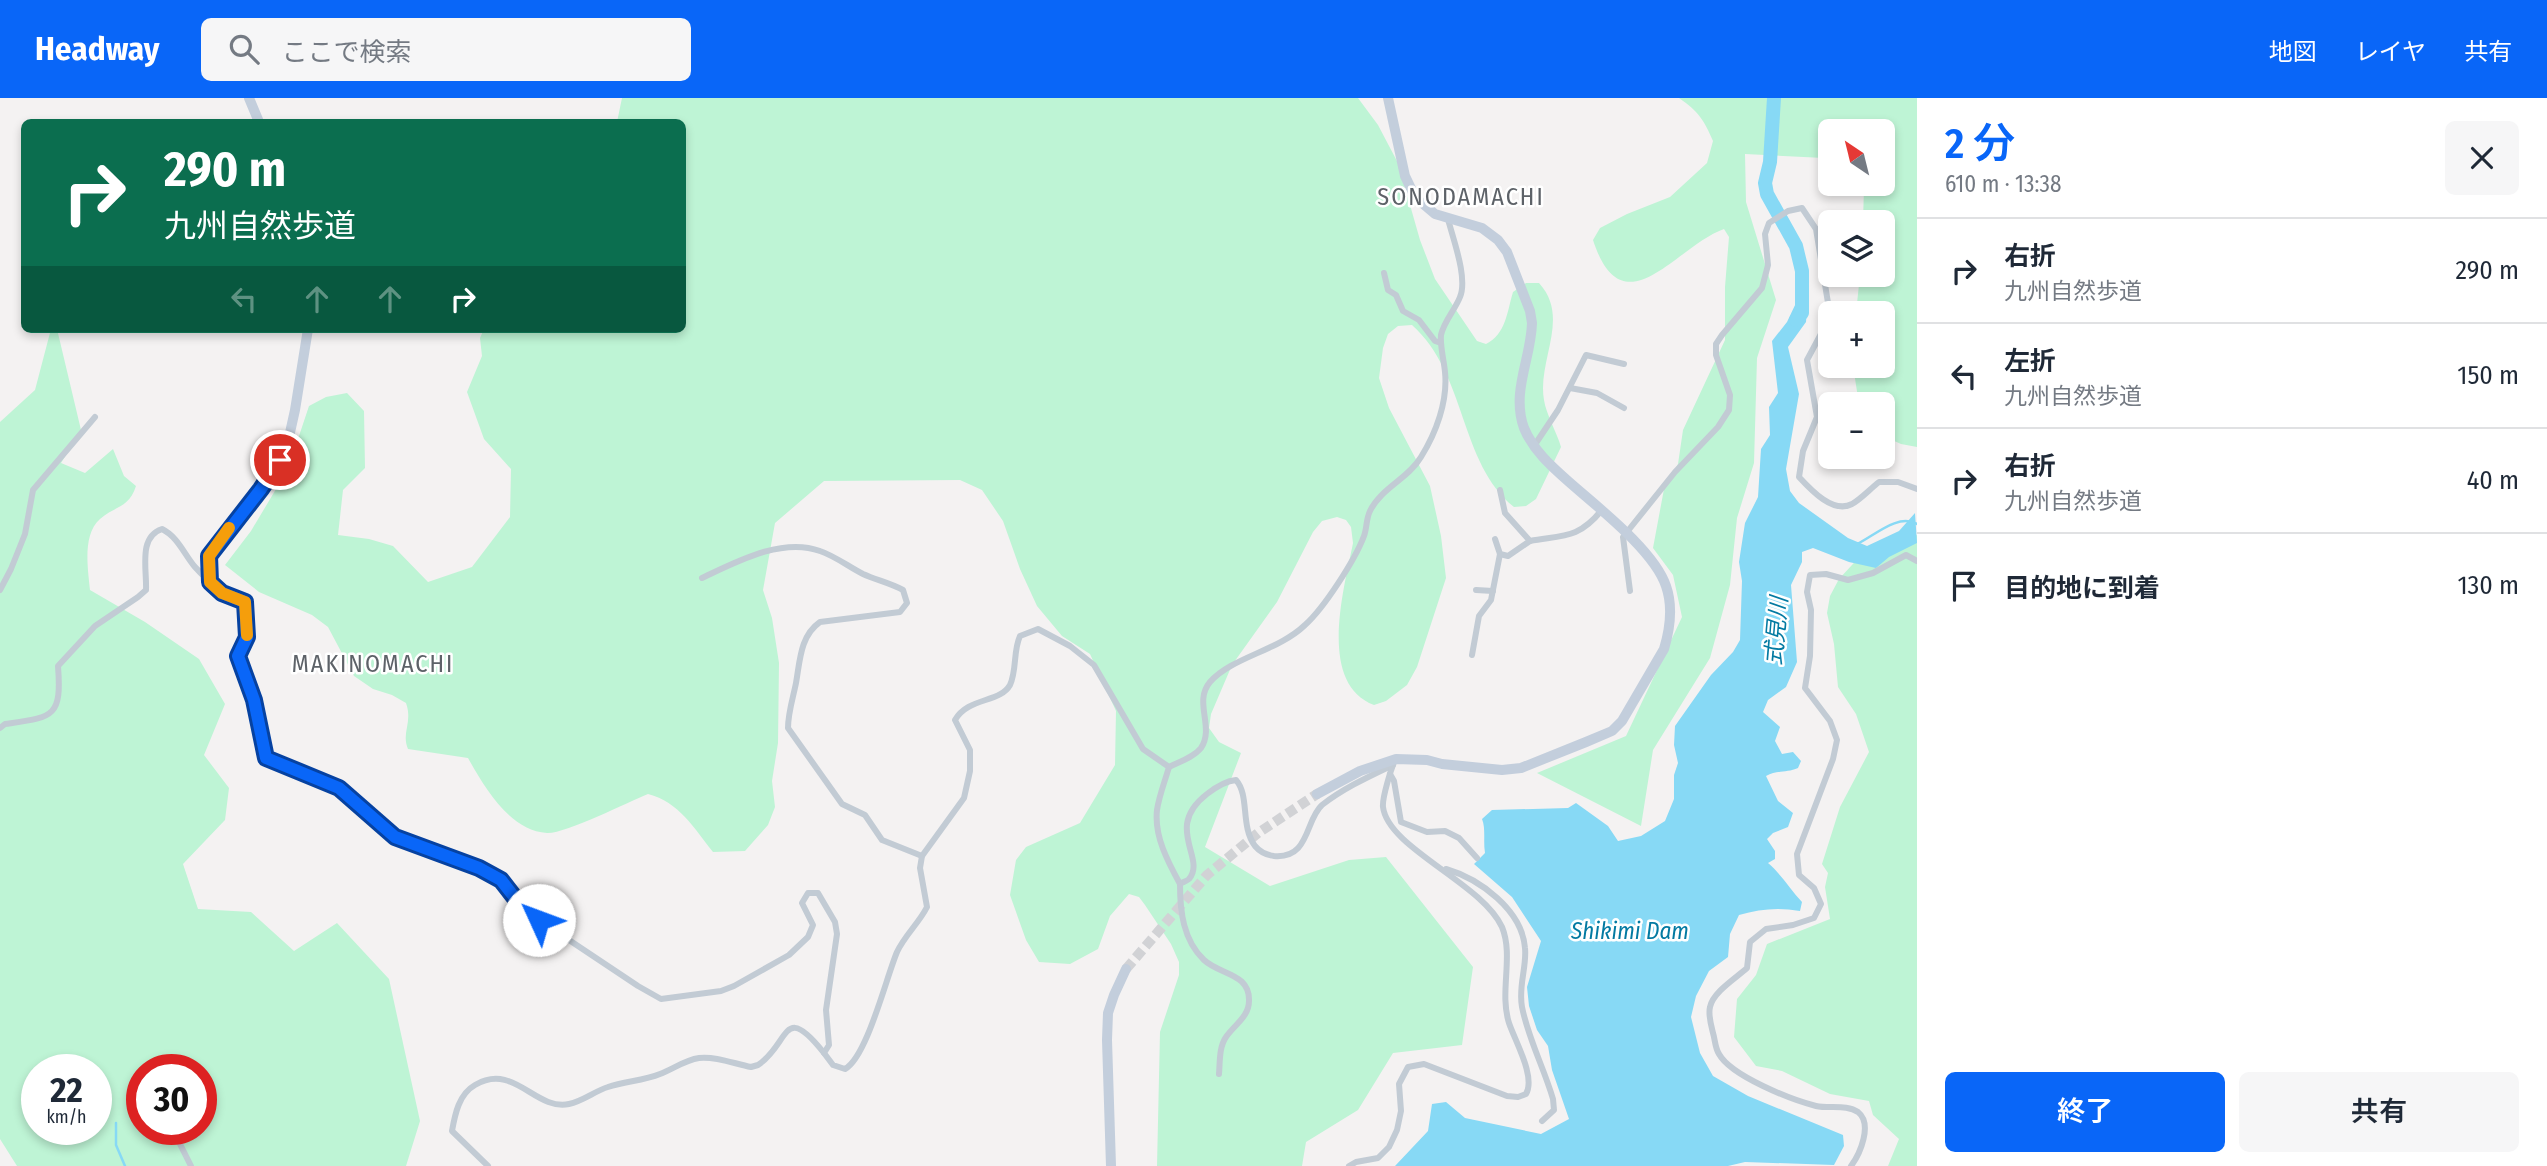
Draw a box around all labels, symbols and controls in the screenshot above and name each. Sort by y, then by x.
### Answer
search box [201,18,691,81]
text: Headway [35,29,159,69]
icon: search [225,30,263,68]
text: ここで検索 [281,37,412,68]
text: 地図 [2269,38,2317,66]
text: レイヤ [2355,38,2426,66]
text: 共有 [2464,38,2512,66]
north arrow [1818,119,1895,196]
map controls [1818,119,1895,469]
text: 2 分 [1945,119,2015,169]
button: close [2445,121,2519,195]
text: 290 m [164,140,286,199]
icon: right [49,147,140,238]
text: 610 m · 13:38 [1945,170,2061,198]
district label: SONODAMACHI [1377,183,1545,211]
text: 九州自然歩道 [164,207,356,245]
button: layers [1818,210,1895,287]
text: 右折 [2004,241,2056,272]
icon: right [1945,252,1983,290]
text: 290 m [2455,255,2519,286]
text: 九州自然歩道 [2004,277,2142,305]
icon: left [225,280,263,318]
icon: ahead [298,280,336,318]
icon: ahead [371,280,409,318]
icon: right [444,280,482,318]
button: + [1818,301,1895,378]
text: 左折 [2004,346,2056,377]
icon: left [1945,357,1983,395]
text: 150 m [2457,360,2519,391]
text: 九州自然歩道 [2004,382,2142,410]
button: − [1818,392,1895,469]
pin [250,430,310,490]
icon: arrive [261,441,299,479]
text: 右折 [2004,451,2056,482]
icon: right [1945,462,1983,500]
text: 40 m [2467,465,2519,496]
text: 九州自然歩道 [2004,487,2142,515]
icon: arrive [1945,567,1983,605]
text: 130 m [2457,570,2519,601]
text: 目的地に到着 [2004,573,2160,604]
water label: 式見川 [1759,592,1793,667]
district label: MAKINOMACHI [292,650,454,678]
position arrow [502,883,576,957]
water label: Shikimi Dam [1570,917,1689,945]
speed limit sign: 30 [126,1054,217,1145]
text: 22 [50,1069,83,1111]
button: 終了 [1945,1072,2225,1152]
button: 共有 [2239,1072,2519,1152]
text: km/h [46,1106,87,1128]

